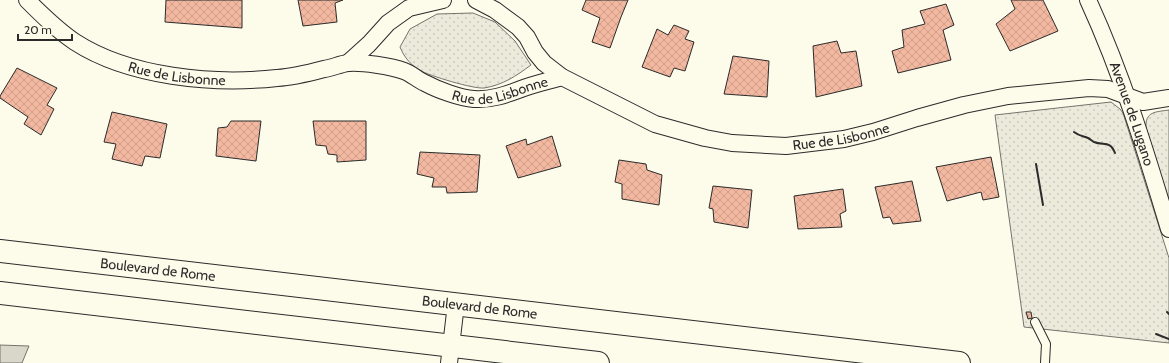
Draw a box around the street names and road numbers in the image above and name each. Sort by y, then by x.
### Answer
street label: Rue de Lisbonne [126,57,226,89]
street label: Avenue de Lugano [1106,59,1158,168]
street label: Rue de Lisbonne [450,72,550,108]
street label: Rue de Lisbonne [792,118,892,154]
street label: Boulevard de Rome [99,254,217,285]
street label: Boulevard de Rome [421,291,538,323]

